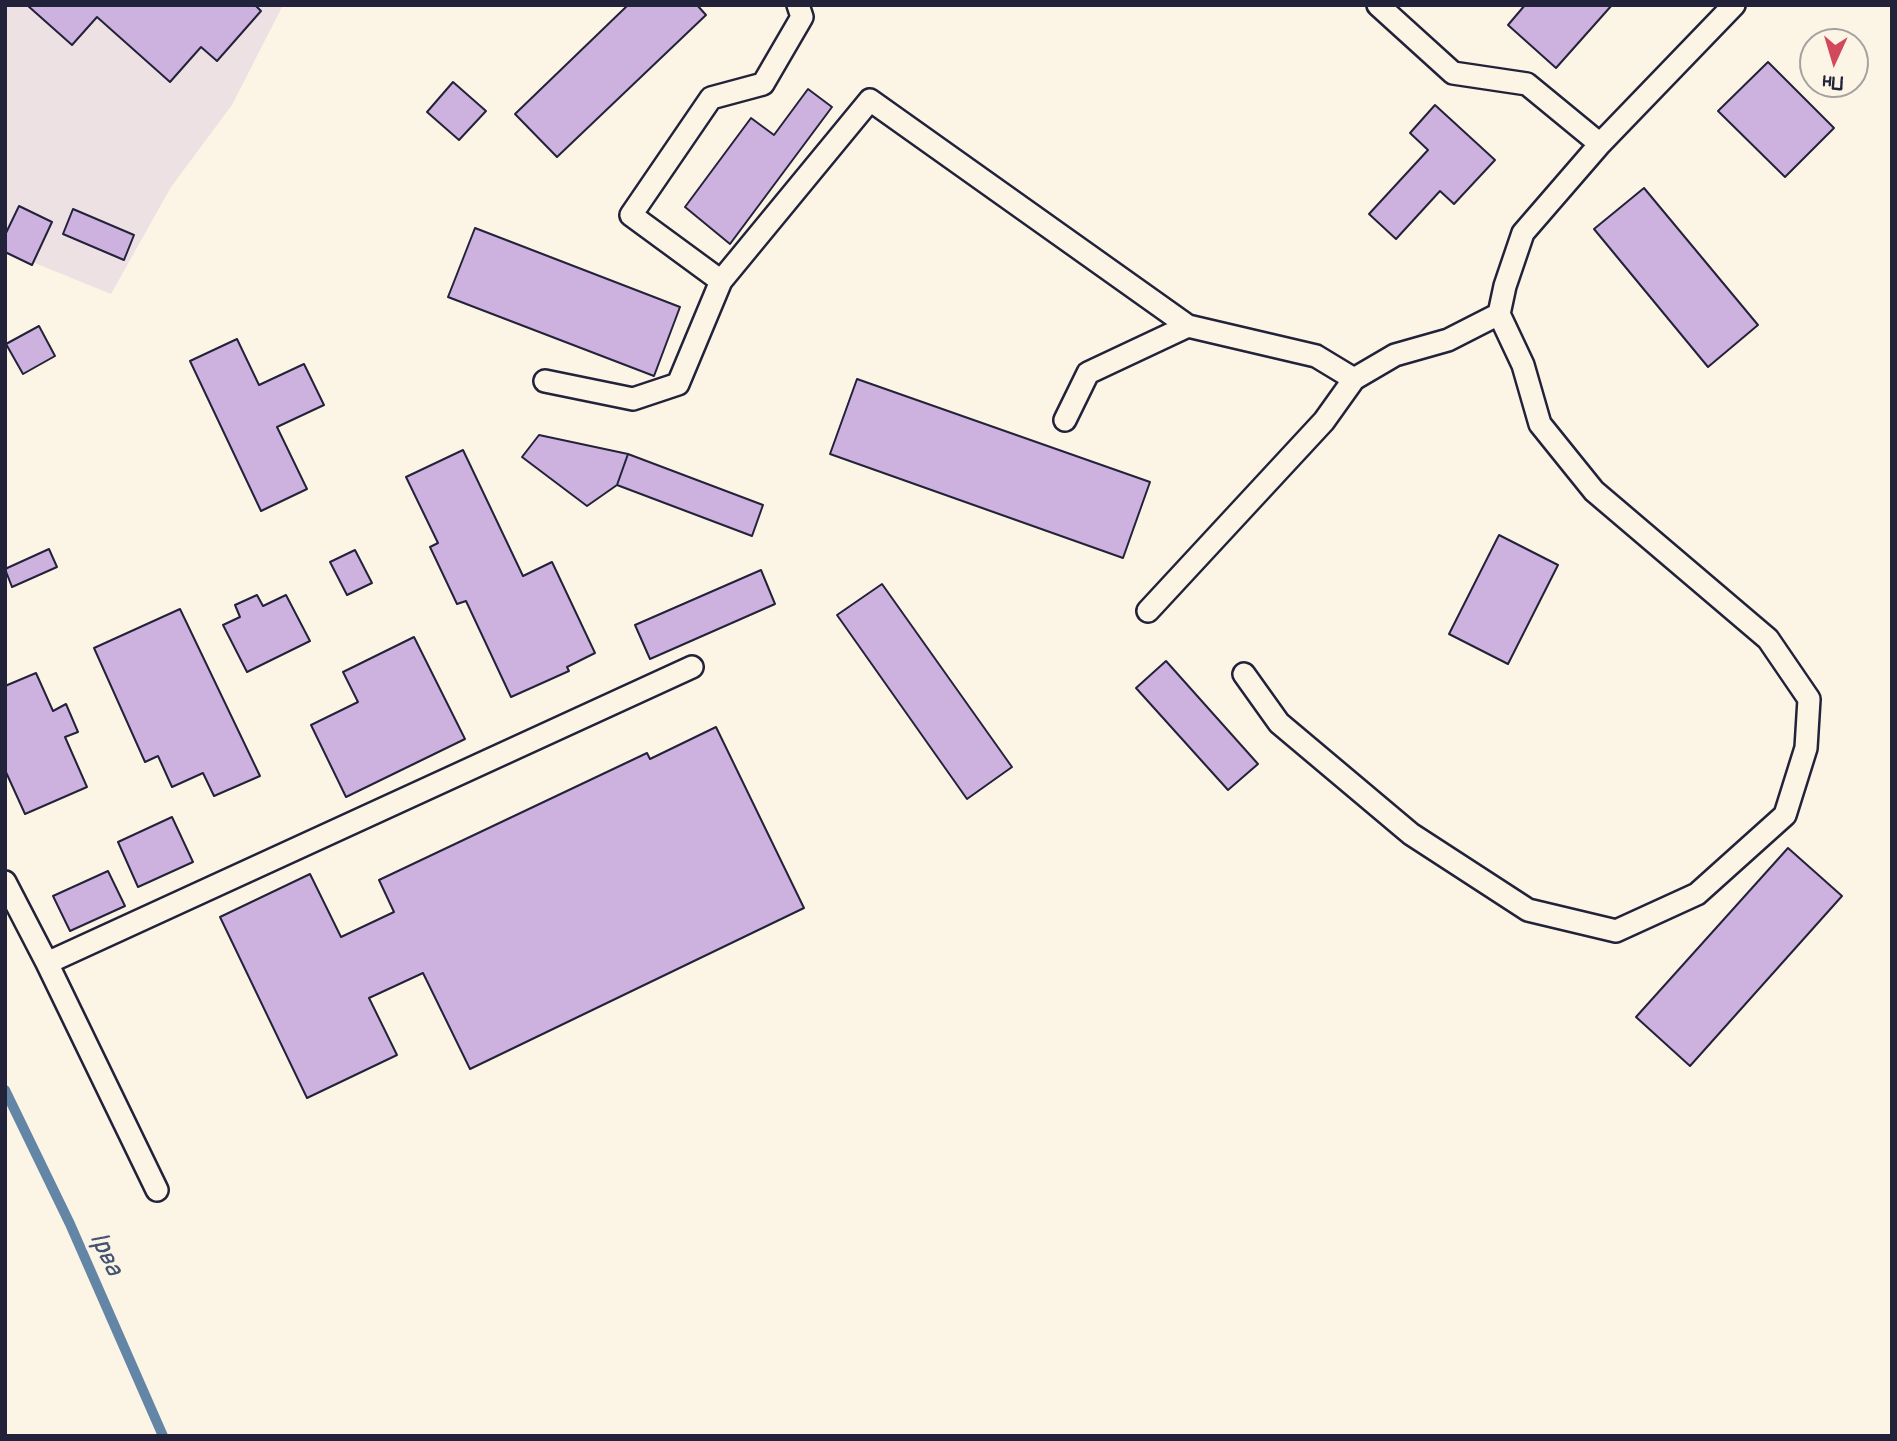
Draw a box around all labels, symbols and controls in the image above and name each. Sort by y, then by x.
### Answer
north arrow [1799,28,1869,98]
text: Пн [1821,69,1844,95]
water label: Ірва [81,1227,129,1281]

